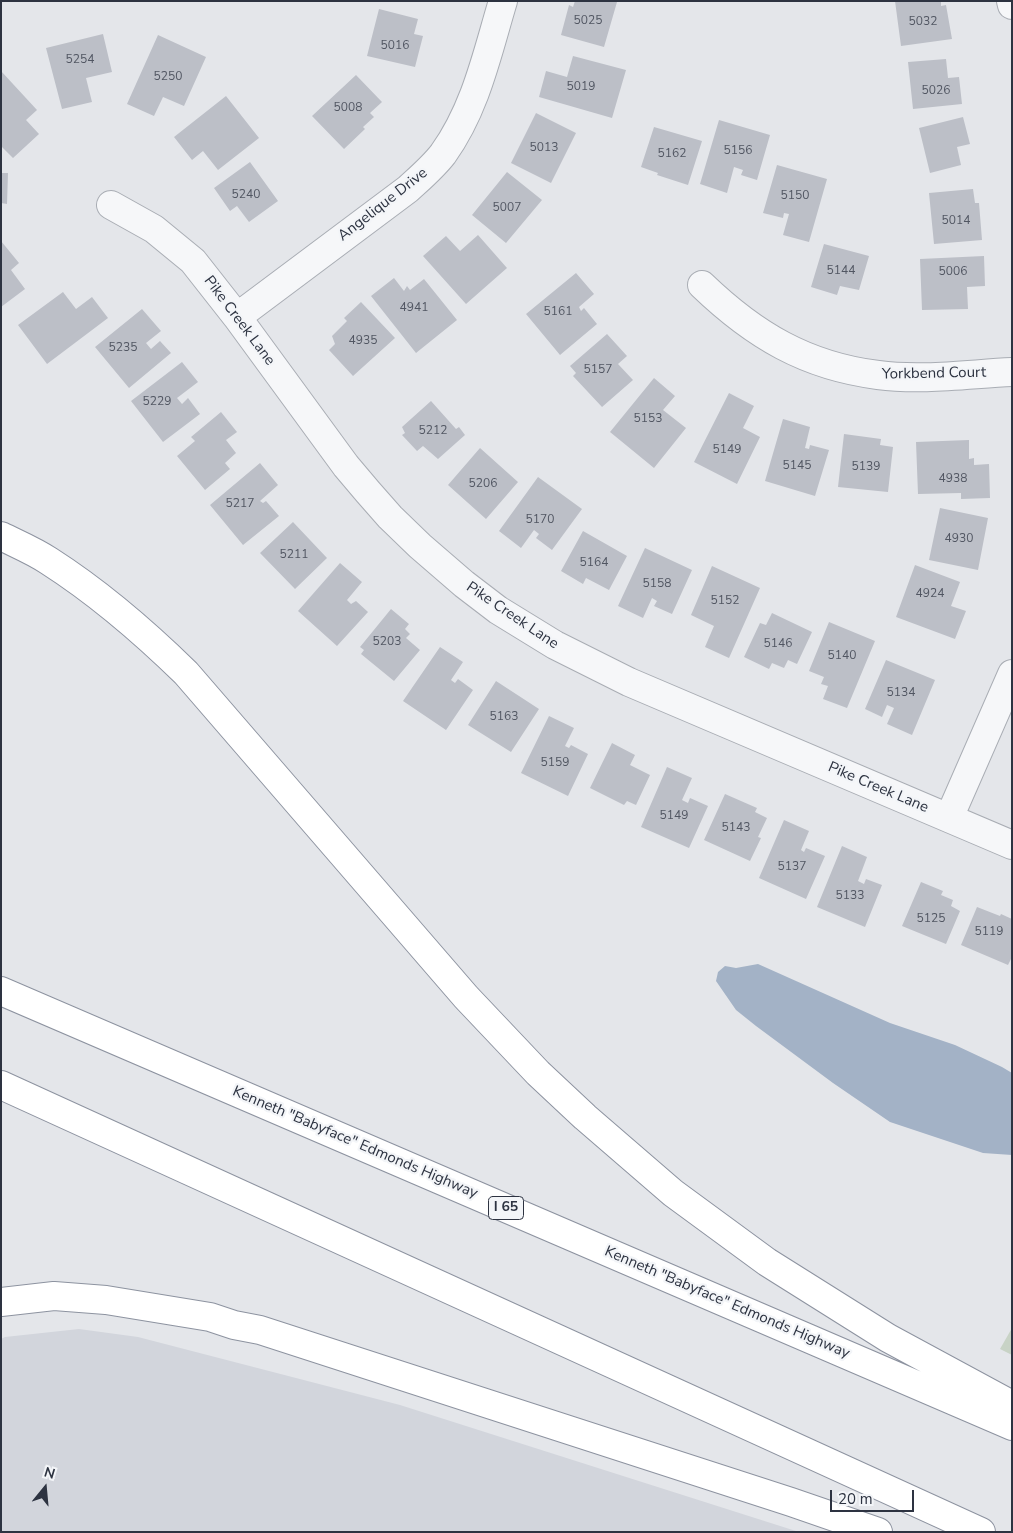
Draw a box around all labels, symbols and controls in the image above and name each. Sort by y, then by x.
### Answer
house number: 5025 [574,14,602,28]
house number: 5032 [909,15,937,29]
house number: 5016 [381,39,409,53]
house number: 5254 [66,53,94,67]
house number: 5250 [154,70,182,84]
house number: 5019 [567,80,595,94]
house number: 5026 [922,84,950,98]
house number: 5008 [334,101,362,115]
house number: 5013 [530,141,558,155]
house number: 5156 [724,144,752,158]
house number: 5162 [658,147,686,161]
street label: Angelique Drive [335,164,431,246]
house number: 5240 [232,188,260,202]
house number: 5150 [781,189,809,203]
house number: 5007 [493,201,521,215]
house number: 5014 [942,214,970,228]
house number: 5144 [827,264,855,278]
house number: 5006 [939,265,967,279]
street label: Pike Creek Lane [199,273,279,369]
house number: 4941 [400,301,428,315]
house number: 5161 [544,305,572,319]
house number: 4935 [349,334,377,348]
house number: 5235 [109,341,137,355]
house number: 5157 [584,363,612,377]
street label: Yorkbend Court [882,364,986,384]
house number: 5229 [143,395,171,409]
house number: 5153 [634,412,662,426]
house number: 5212 [419,424,447,438]
house number: 5149 [713,443,741,457]
house number: 5145 [783,459,811,473]
house number: 5139 [852,460,880,474]
house number: 4938 [939,472,967,486]
house number: 5206 [469,477,497,491]
house number: 5217 [226,497,254,511]
house number: 5170 [526,513,554,527]
house number: 4930 [945,532,973,546]
house number: 5211 [280,548,308,562]
house number: 5164 [580,556,608,570]
house number: 5158 [643,577,671,591]
street label: Pike Creek Lane [462,579,562,653]
house number: 4924 [916,587,944,601]
house number: 5152 [711,594,739,608]
house number: 5203 [373,635,401,649]
house number: 5146 [764,637,792,651]
house number: 5140 [828,649,856,663]
house number: 5134 [887,686,915,700]
house number: 5163 [490,710,518,724]
house number: 5159 [541,756,569,770]
street label: Pike Creek Lane [825,759,931,817]
house number: 5149 [660,809,688,823]
house number: 5143 [722,821,750,835]
house number: 5137 [778,860,806,874]
house number: 5133 [836,889,864,903]
house number: 5125 [917,912,945,926]
house number: 5119 [975,925,1003,939]
street label: Kenneth "Babyface" Edmonds Highway [230,1083,480,1203]
road number: I 65 [488,1196,524,1220]
street label: Kenneth "Babyface" Edmonds Highway [602,1243,852,1363]
north arrow [20,1463,70,1513]
text: N [42,1463,57,1484]
scale bar [833,1480,917,1512]
text: 20 m [838,1489,873,1509]

